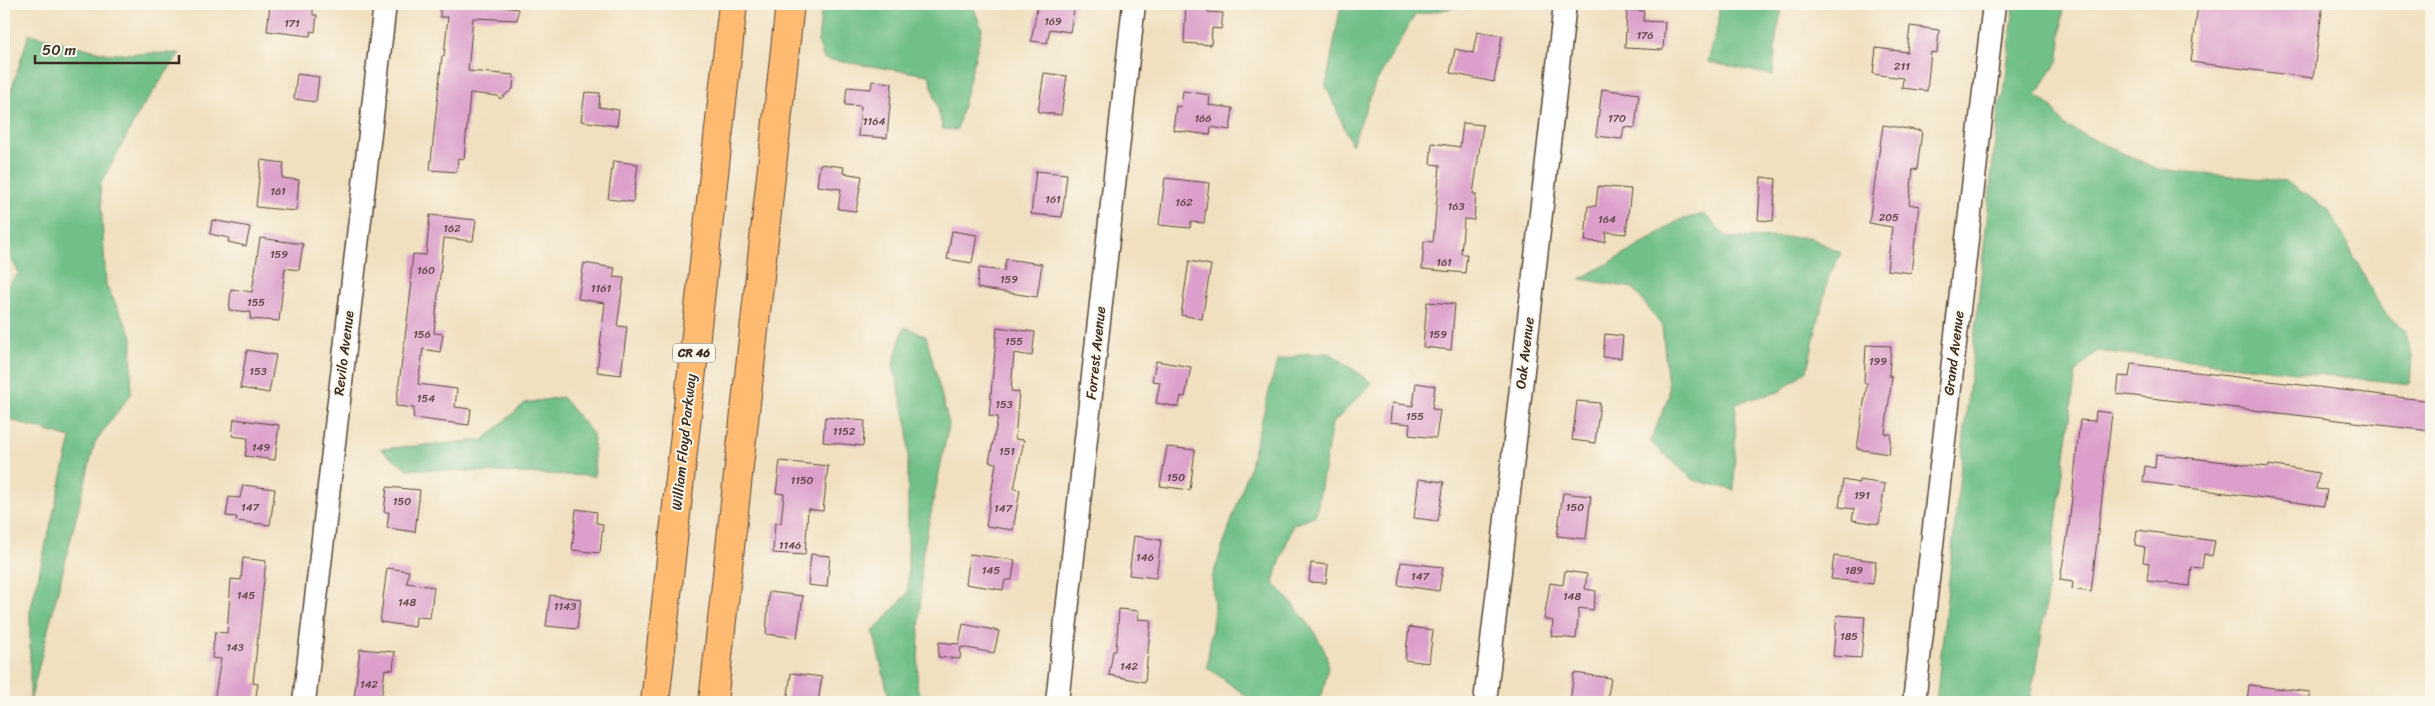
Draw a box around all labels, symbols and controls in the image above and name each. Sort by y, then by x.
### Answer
house number: 169 [1044,12,1062,31]
house number: 171 [284,14,300,33]
house number: 176 [1636,26,1654,45]
scale bar [35,32,179,64]
text: 50 m [42,37,77,63]
house number: 211 [1894,57,1910,76]
house number: 166 [1194,109,1212,128]
house number: 170 [1608,109,1626,128]
house number: 1164 [863,112,885,131]
house number: 161 [270,182,286,201]
house number: 161 [1045,190,1061,209]
house number: 162 [1175,193,1193,212]
house number: 163 [1447,197,1465,216]
house number: 205 [1879,208,1899,227]
house number: 164 [1598,210,1616,229]
house number: 162 [443,219,461,238]
house number: 159 [270,245,288,264]
house number: 161 [1436,253,1452,272]
house number: 160 [417,261,435,280]
house number: 159 [1000,270,1018,289]
house number: 1161 [591,279,611,298]
house number: 155 [247,293,265,312]
street label: Forrest Avenue [1079,305,1113,401]
street label: Revilo Avenue [326,309,362,397]
street label: Grand Avenue [1936,309,1972,397]
street label: Oak Avenue [1508,316,1542,390]
house number: 156 [413,325,431,344]
house number: 159 [1429,325,1447,344]
house number: 155 [1005,332,1023,351]
road number: CR 46 [673,343,715,362]
house number: 199 [1869,352,1887,371]
house number: 153 [249,362,267,381]
street label: William Floyd Parkway [664,372,704,512]
house number: 154 [417,389,435,408]
house number: 153 [995,395,1013,414]
house number: 155 [1406,407,1424,426]
house number: 1152 [833,422,856,441]
house number: 149 [252,438,270,457]
house number: 151 [999,442,1015,461]
house number: 150 [1167,468,1185,487]
house number: 1150 [790,471,814,490]
house number: 191 [1854,486,1870,505]
house number: 150 [393,492,411,511]
house number: 147 [241,498,260,517]
house number: 150 [1566,498,1584,517]
house number: 147 [994,499,1013,518]
house number: 1146 [779,536,801,555]
house number: 146 [1136,548,1154,567]
house number: 145 [982,561,1000,580]
house number: 189 [1845,561,1863,580]
house number: 147 [1411,567,1430,586]
house number: 145 [237,586,255,605]
house number: 148 [1563,587,1581,606]
house number: 148 [398,593,416,612]
house number: 1143 [554,597,576,616]
house number: 185 [1840,627,1858,646]
house number: 143 [226,638,244,657]
house number: 142 [1120,657,1139,676]
house number: 142 [360,675,379,694]

